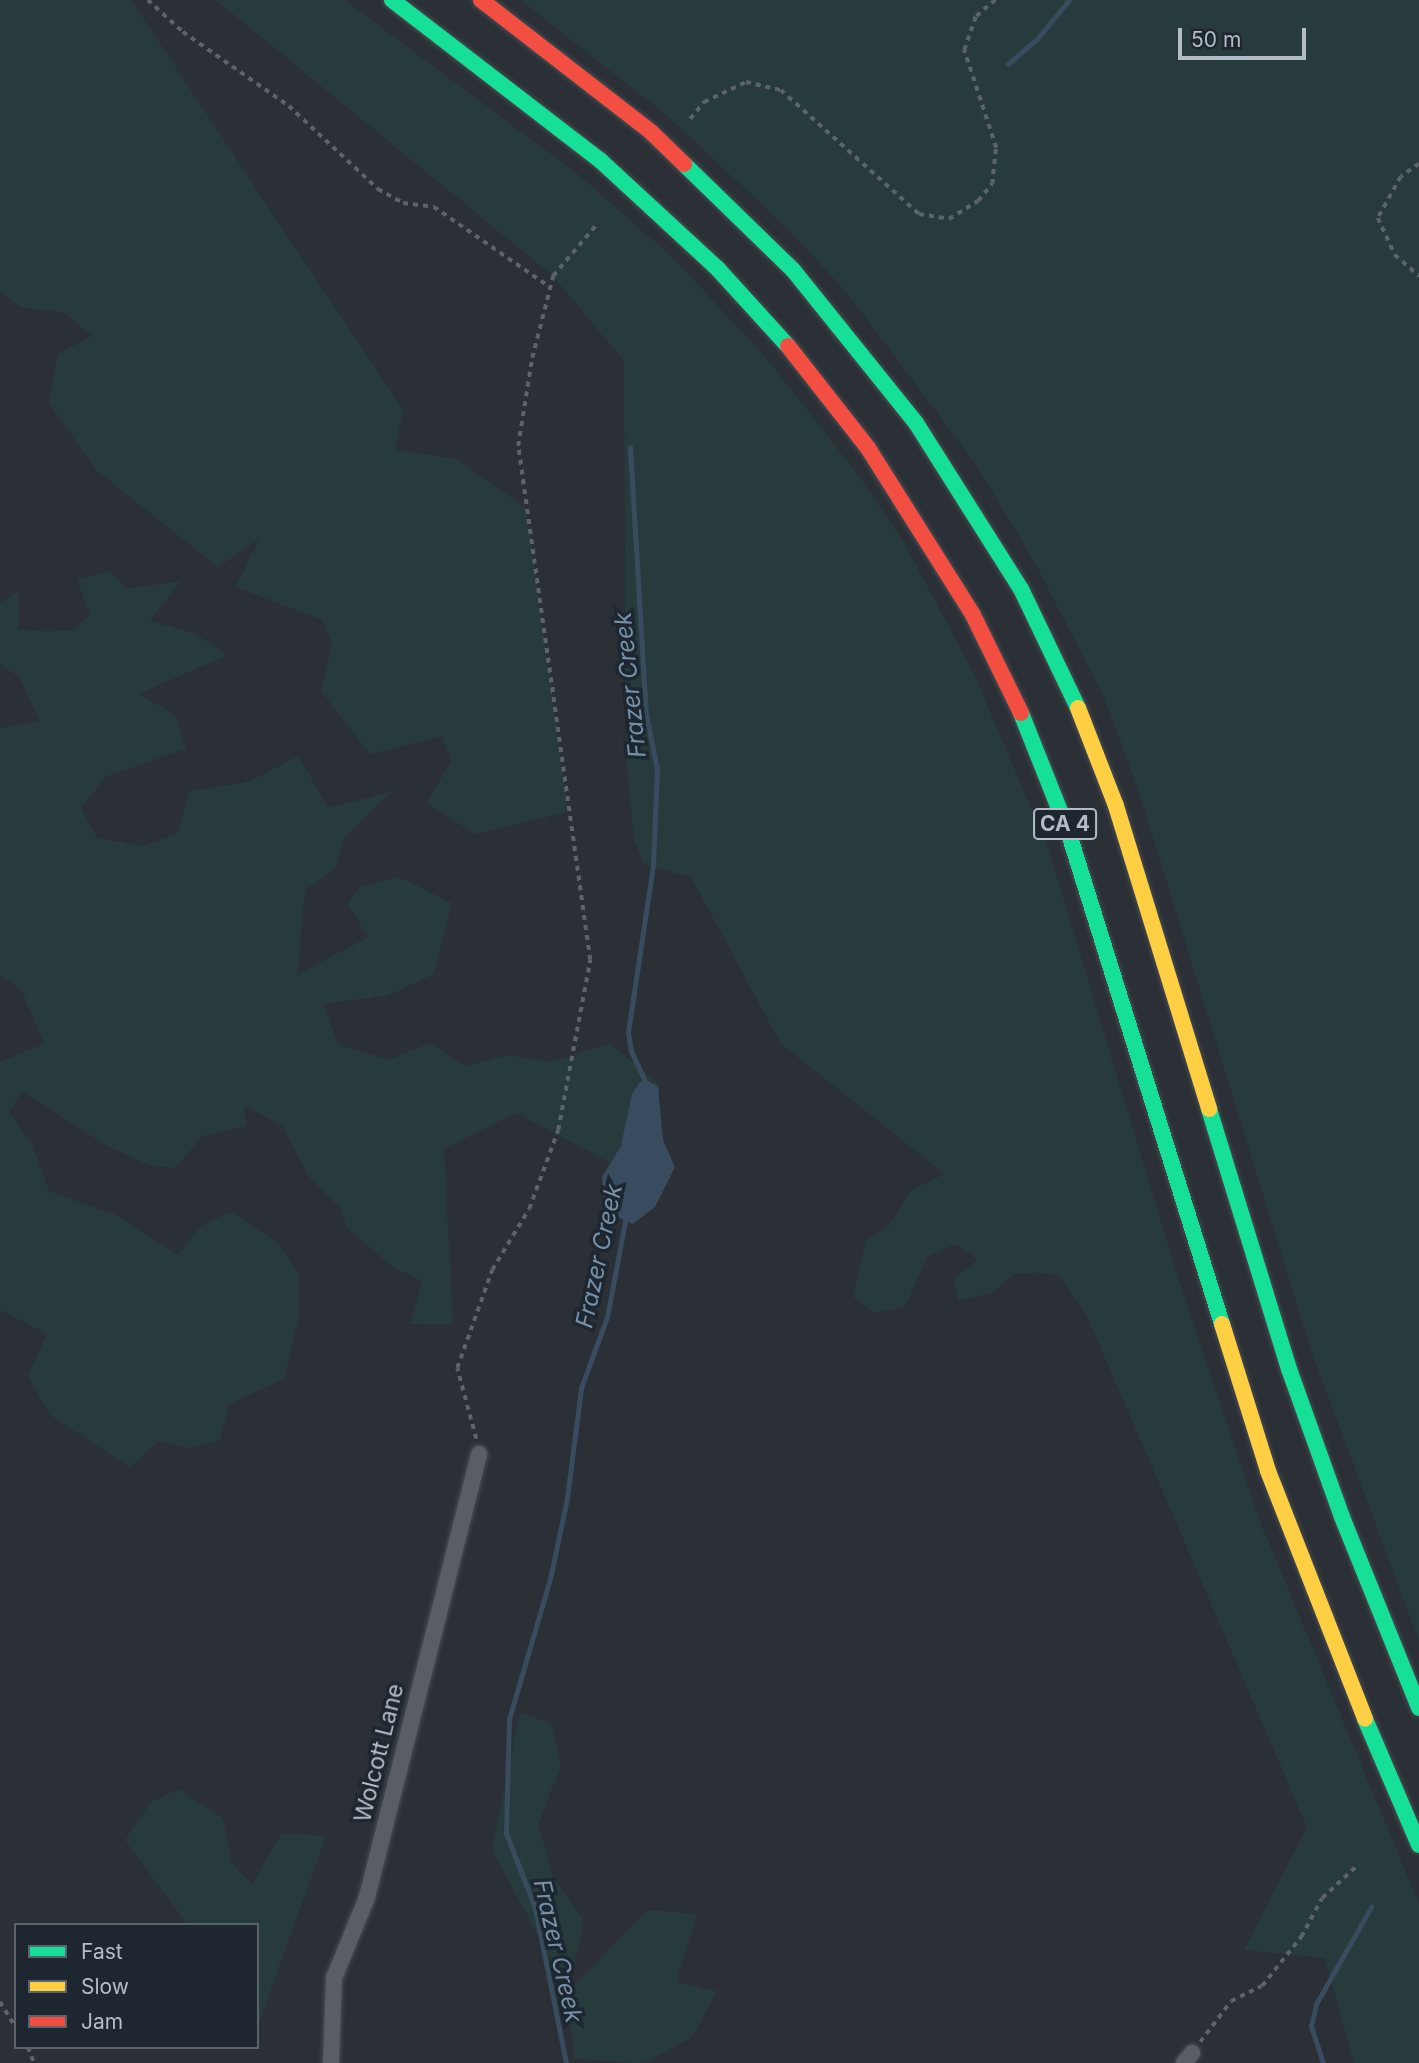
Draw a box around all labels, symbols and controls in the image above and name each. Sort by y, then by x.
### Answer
scale bar [1181,14,1309,58]
text: 50 m [1191,27,1241,52]
water label: Frazer Creek [608,611,652,759]
road number: CA 4 [1032,806,1098,842]
water label: Frazer Creek [570,1181,628,1331]
street label: Wolcott Lane [348,1681,410,1825]
water label: Frazer Creek [528,1876,588,2026]
legend [14,1923,259,2049]
text: Fast [81,1939,123,1964]
text: Slow [81,1974,129,1999]
text: Jam [81,2009,123,2034]

